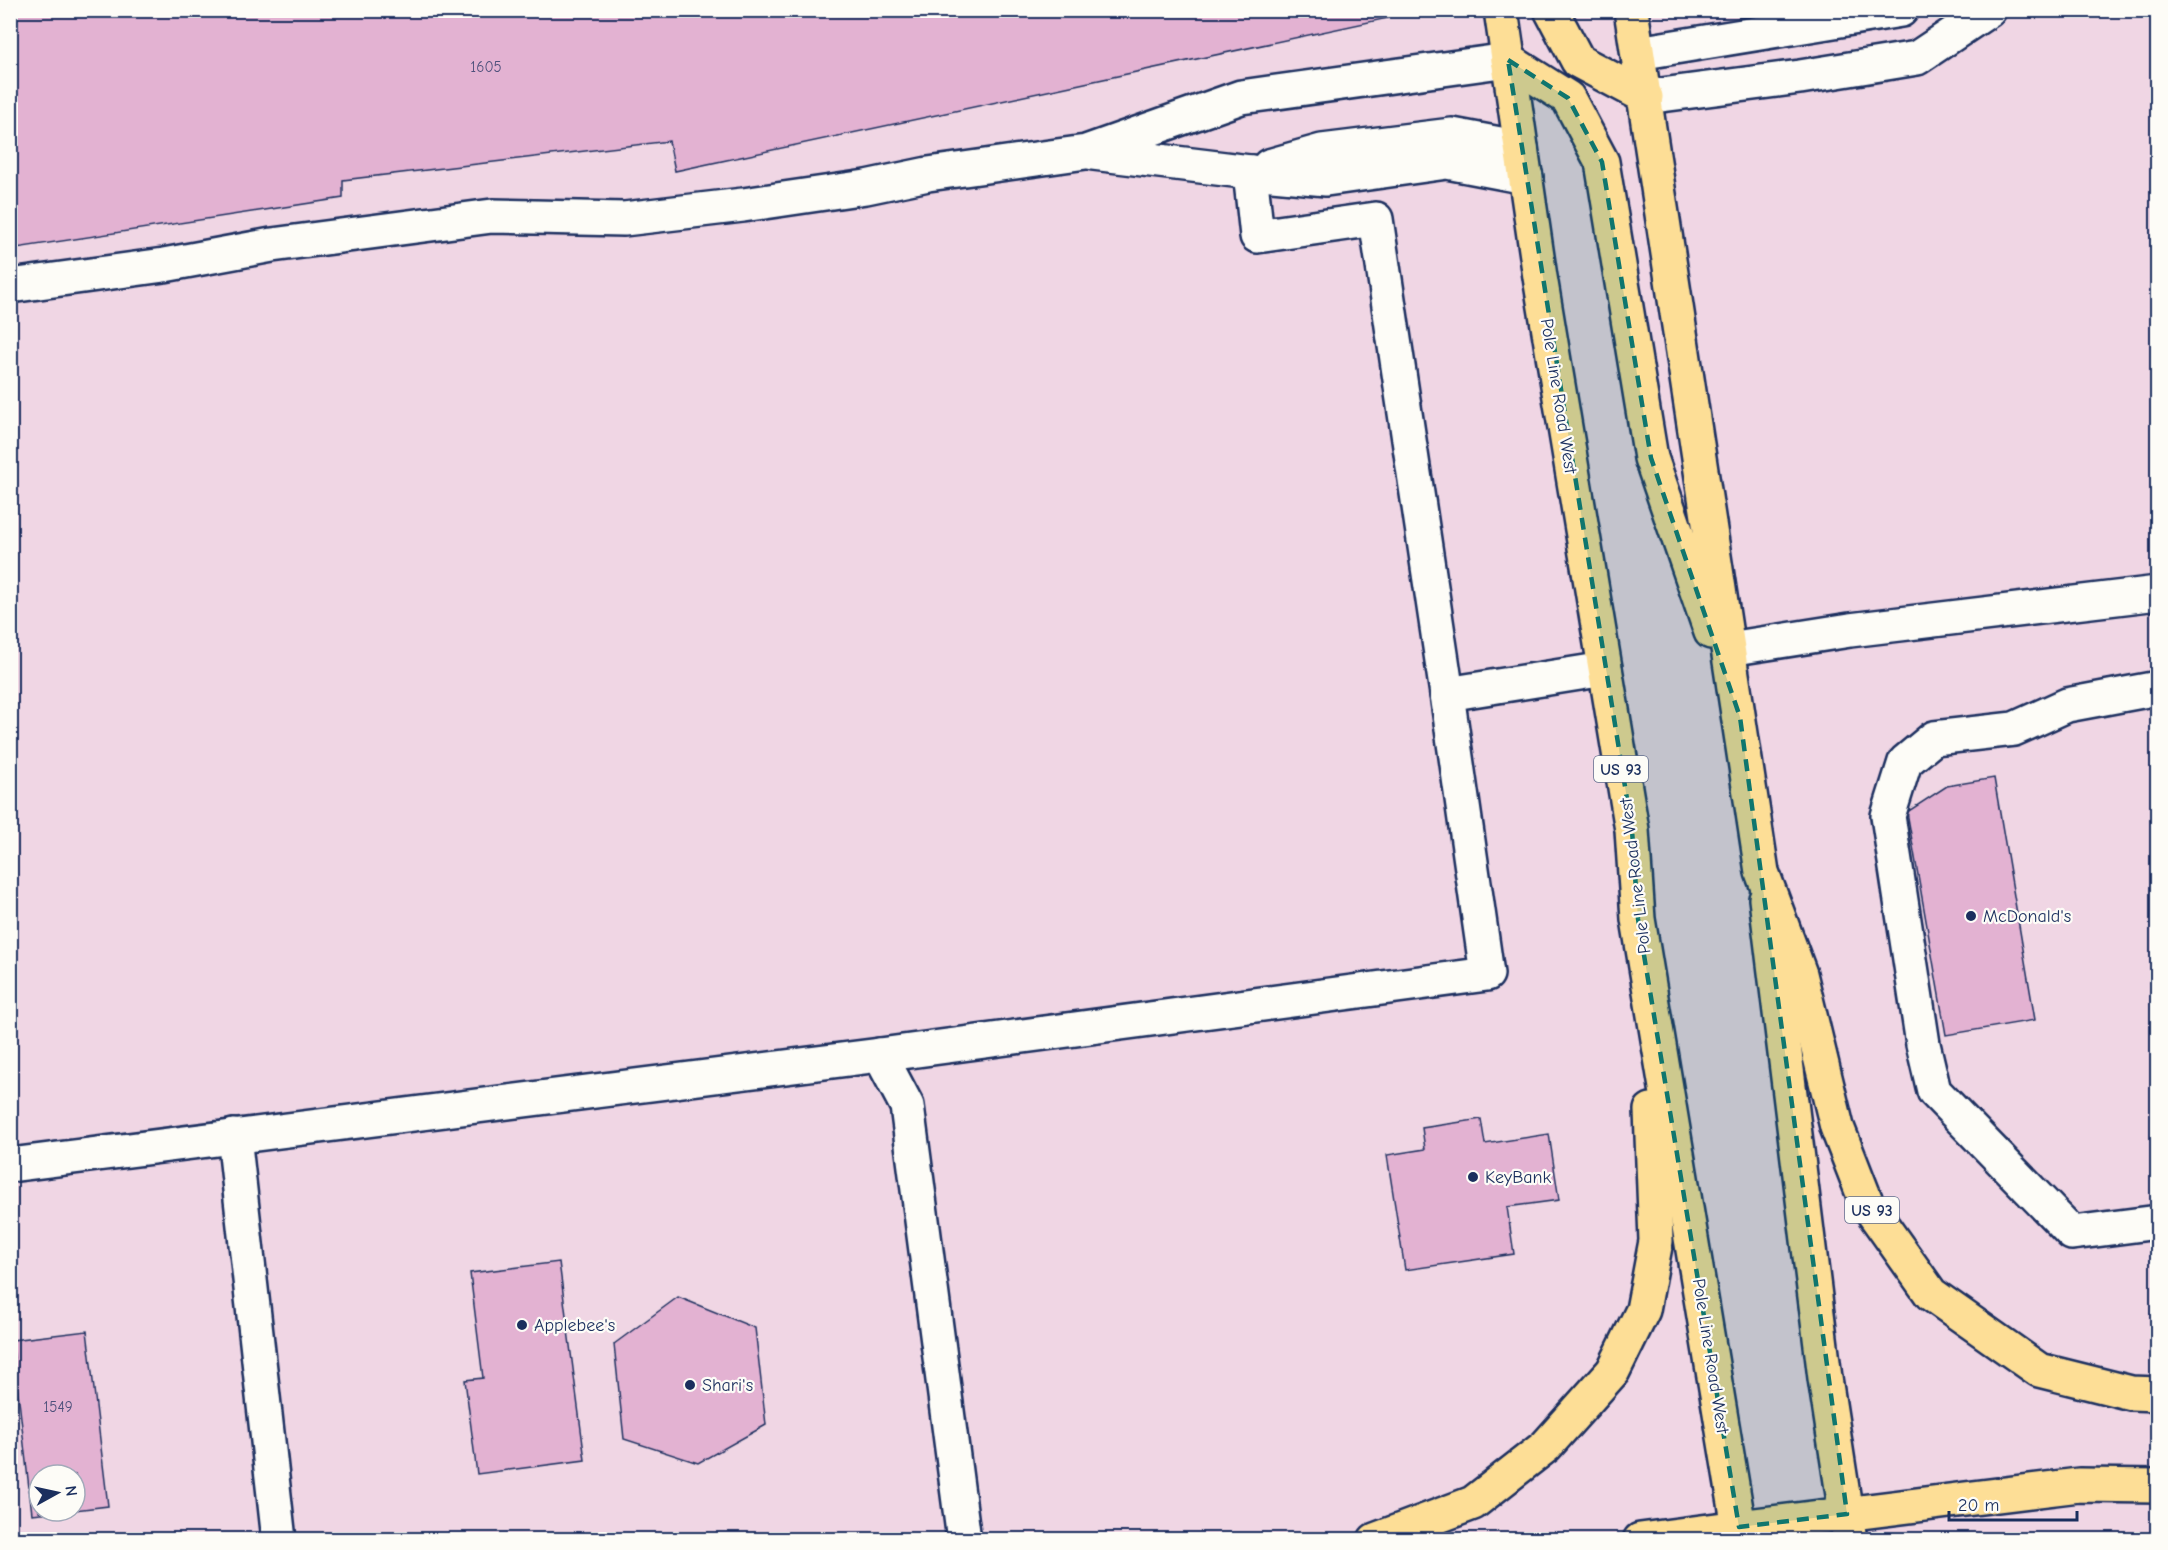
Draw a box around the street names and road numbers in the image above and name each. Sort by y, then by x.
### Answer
street label: Pole Line Road West [1536,317,1581,476]
road number: US 93 [1594,756,1648,782]
street label: Pole Line Road West [1615,796,1655,955]
road number: US 93 [1845,1197,1899,1223]
street label: Pole Line Road West [1688,1277,1733,1436]

